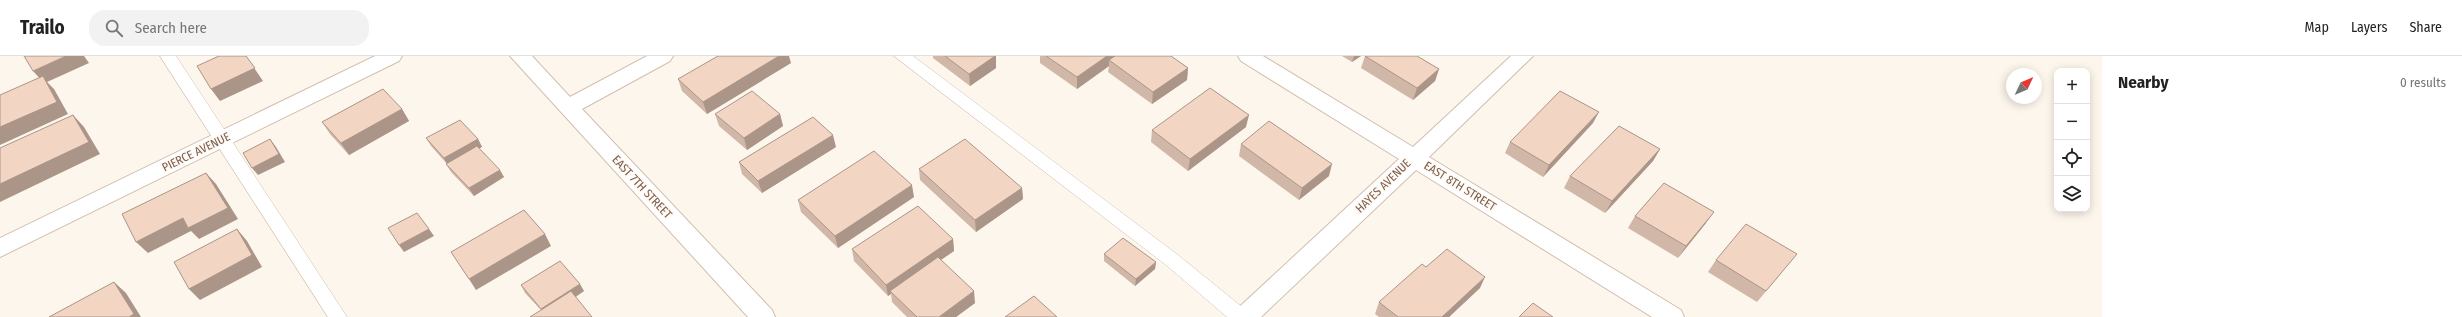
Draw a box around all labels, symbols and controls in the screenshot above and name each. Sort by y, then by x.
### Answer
search box [89,10,369,46]
text: Trailo [20,16,65,39]
icon: search [103,17,125,39]
text: Search here [135,19,207,37]
text: Map [2305,19,2329,36]
text: Layers [2351,19,2387,36]
text: Share [2409,19,2442,36]
north arrow [2006,68,2042,104]
map controls [2054,68,2090,212]
button: + [2054,68,2090,104]
text: Nearby [2118,72,2169,93]
text: 0 results [2400,75,2446,90]
button: − [2054,104,2090,140]
street label: PIERCE AVENUE [160,129,233,174]
button: locate [2054,140,2090,176]
street label: EAST 7TH STREET [609,153,675,222]
street label: HAYES AVENUE [1353,156,1414,216]
street label: EAST 8TH STREET [1422,158,1499,214]
button: layers [2054,176,2090,212]

